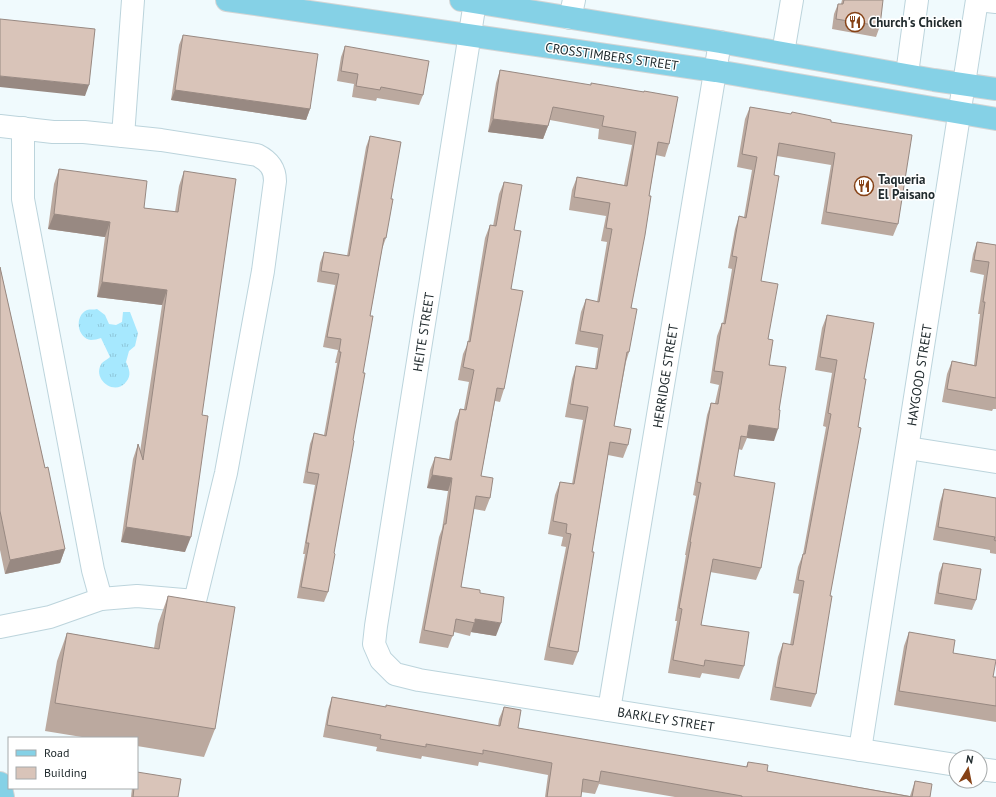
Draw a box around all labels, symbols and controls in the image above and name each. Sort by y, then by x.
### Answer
restaurant icon: Church's Chicken [844,11,866,33]
place label: Church's Chicken [869,14,962,31]
street label: CROSSTIMBERS STREET [544,39,680,74]
place label: Taqueria El Paisano [878,171,935,203]
restaurant icon: Taqueria El Paisano [853,175,875,197]
street label: HEITE STREET [409,291,438,373]
street label: HERRIDGE STREET [649,323,682,429]
street label: HAYGOOD STREET [903,323,936,427]
street label: BARKLEY STREET [616,703,716,736]
legend [8,737,138,789]
text: Road [44,745,69,760]
north arrow [948,749,988,789]
text: N [965,752,975,767]
text: Building [44,765,87,780]

